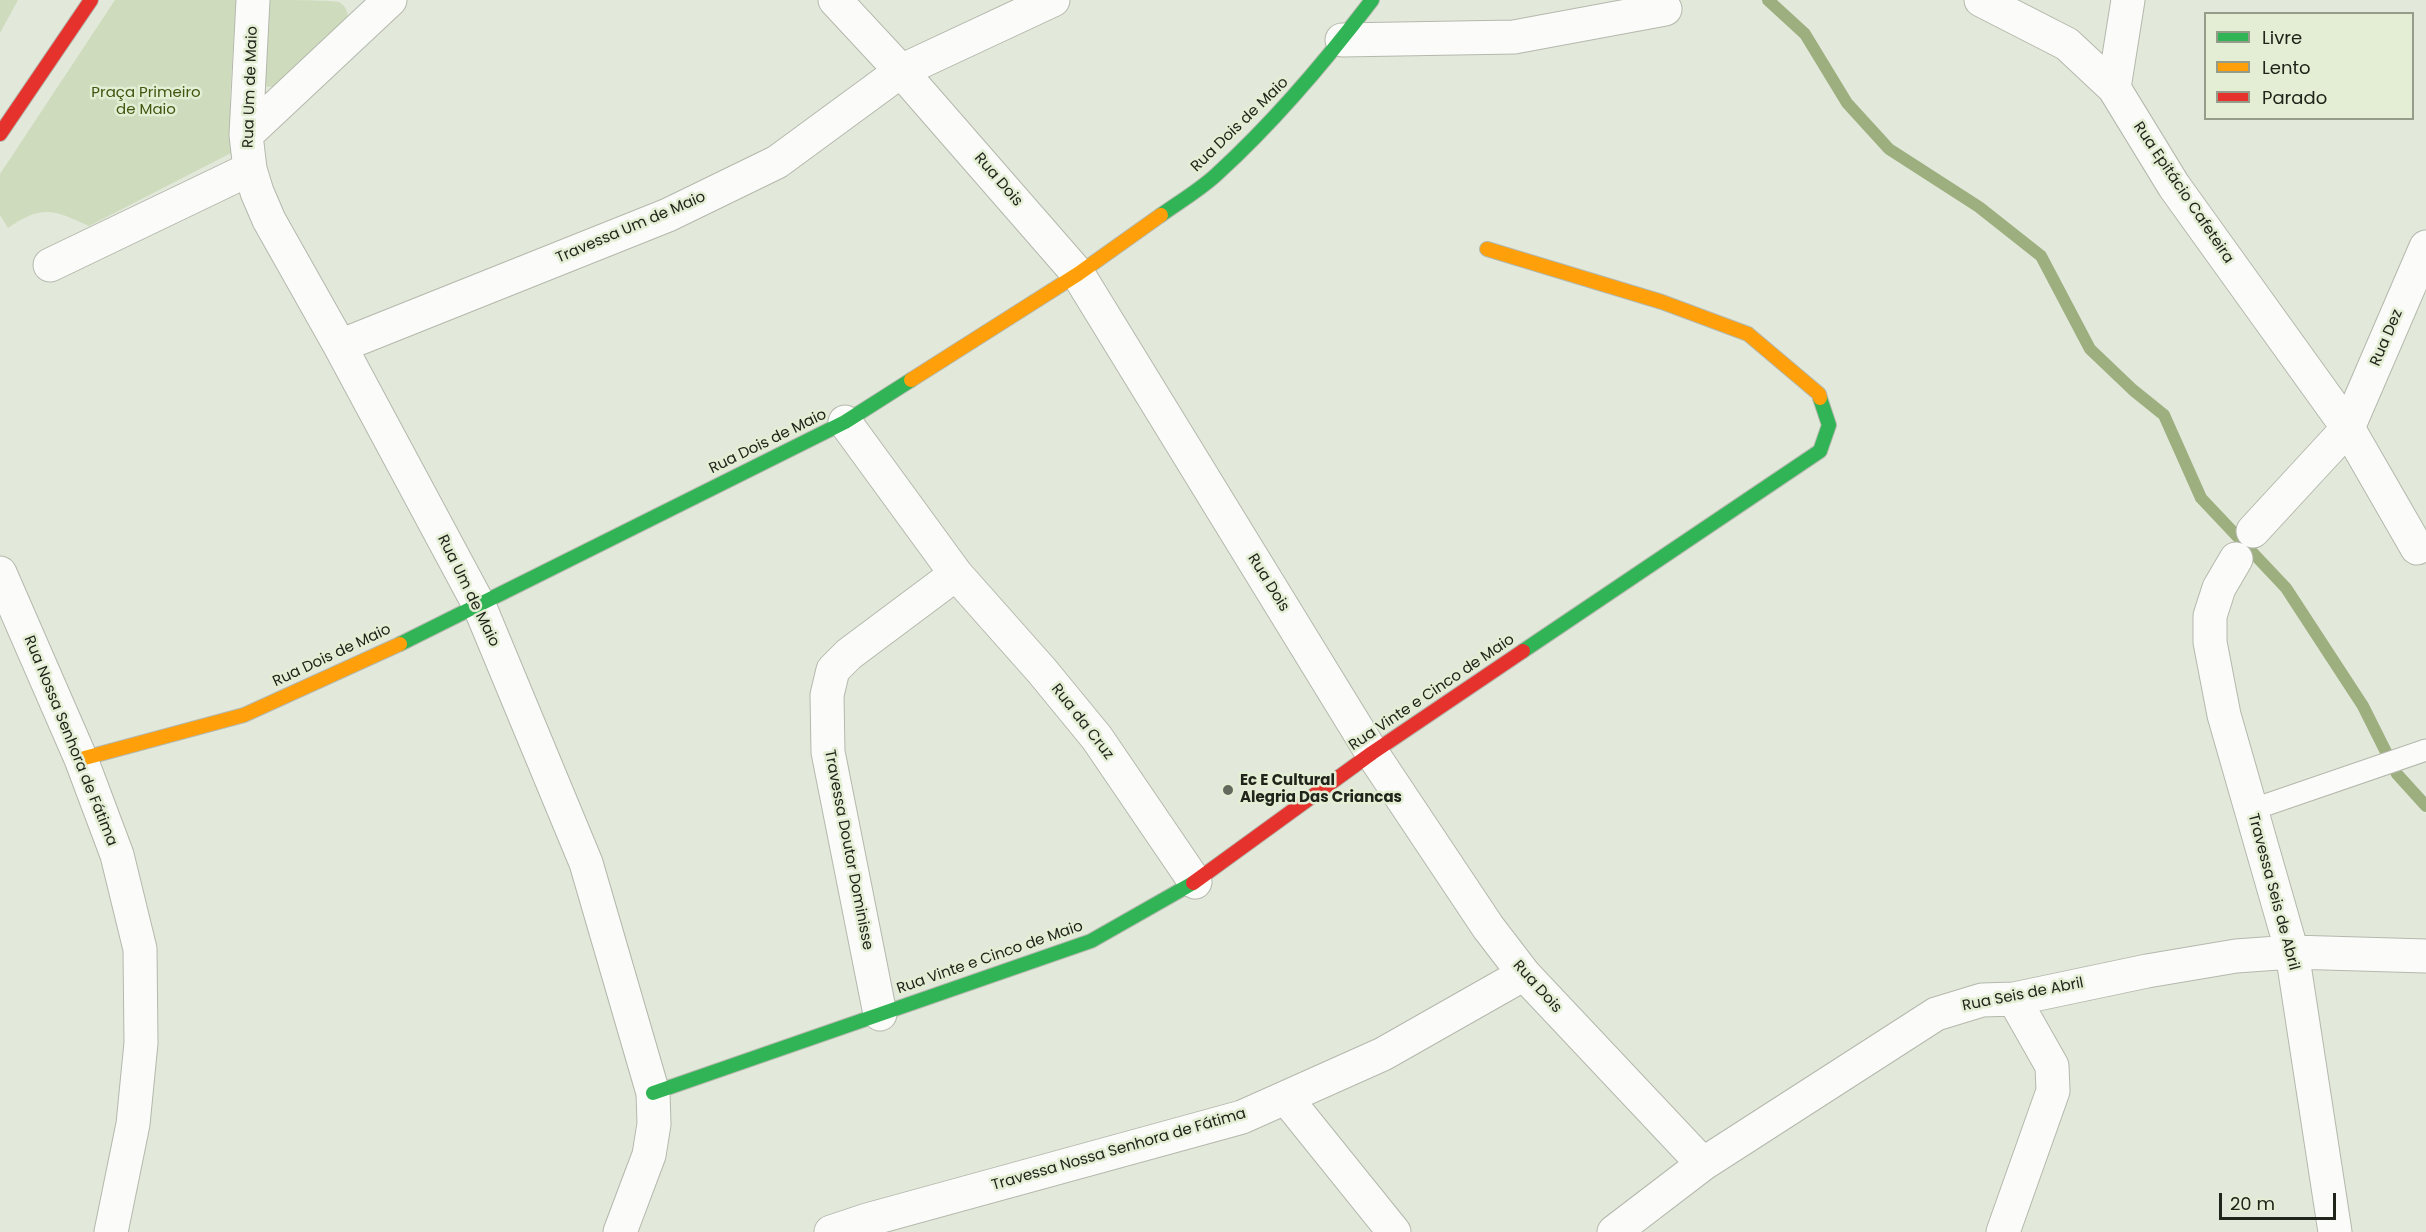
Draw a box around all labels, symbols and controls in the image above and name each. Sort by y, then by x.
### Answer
legend [2204,12,2414,120]
text: Livre [2262,25,2302,50]
street label: Rua Um de Maio [240,26,262,148]
text: Lento [2262,55,2311,80]
street label: Rua Dois de Maio [1188,74,1292,176]
park label: Praça Primeiro de Maio [91,84,201,119]
text: Parado [2262,85,2327,110]
street label: Rua Epitácio Cafeteira [2129,119,2237,267]
street label: Rua Dois [970,150,1026,210]
street label: Travessa Um de Maio [554,188,708,268]
street label: Rua Dez [2367,307,2407,369]
street label: Rua Dois de Maio [706,406,830,478]
street label: Rua Um de Maio [433,532,503,650]
street label: Rua Dois [1243,551,1293,615]
street label: Rua Dois de Maio [270,621,394,691]
street label: Rua Vinte e Cinco de Maio [1346,631,1518,755]
street label: Rua Nossa Senhora de Fátima [19,633,121,849]
street label: Rua da Cruz [1047,681,1117,763]
street label: Travessa Doutor Dominisse [820,748,876,952]
place label: Ec E Cultural Alegria Das Criancas [1240,772,1402,807]
marker: Ec E Cultural Alegria Das Criancas [1221,783,1235,797]
street label: Travessa Seis de Abril [2243,812,2303,972]
street label: Rua Vinte e Cinco de Maio [895,918,1085,998]
street label: Rua Dois [1509,957,1565,1017]
street label: Rua Seis de Abril [1961,974,2085,1016]
street label: Travessa Nossa Senhora de Fátima [990,1105,1248,1195]
scale bar [2222,1181,2339,1219]
text: 20 m [2230,1191,2275,1216]

